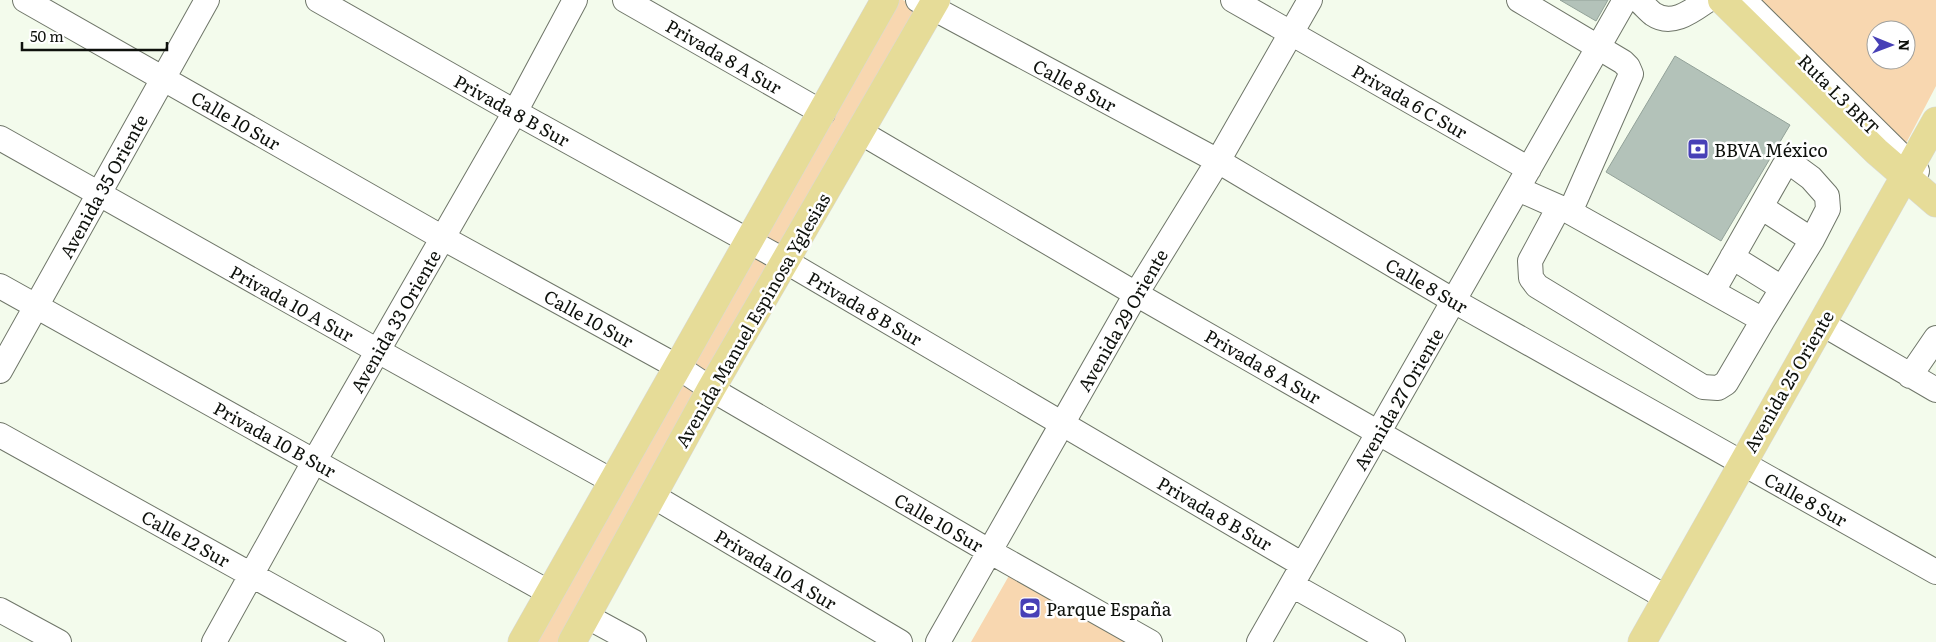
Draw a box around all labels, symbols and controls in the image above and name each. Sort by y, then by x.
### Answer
street label: Privada 8 A Sur [661,12,787,100]
scale bar [22,20,168,52]
north arrow [1866,20,1916,70]
text: 50 m [30,24,64,47]
text: N [1895,39,1915,52]
street label: Ruta L3 BRT [1792,47,1886,141]
street label: Calle 8 Sur [1029,52,1122,118]
street label: Privada 6 C Sur [1347,57,1473,145]
street label: Privada 8 B Sur [449,67,575,153]
street label: Calle 10 Sur [186,84,286,157]
street label: Avenida 35 Oriente [52,109,154,263]
place label: BBVA México [1714,136,1828,163]
bank icon: BBVA México [1686,137,1710,161]
street label: Avenida Manuel Espinosa Yglesias [668,188,836,452]
street label: Avenida 29 Oriente [1070,244,1174,396]
street label: Avenida 33 Oriente [343,245,447,397]
street label: Calle 8 Sur [1381,251,1474,320]
street label: Privada 10 A Sur [225,258,359,348]
street label: Privada 8 B Sur [803,264,928,352]
street label: Calle 10 Sur [539,282,639,354]
street label: Avenida 25 Oriente [1736,305,1840,457]
street label: Privada 8 A Sur [1200,322,1326,410]
street label: Avenida 27 Oriente [1346,323,1450,475]
street label: Privada 10 B Sur [209,394,342,484]
street label: Calle 8 Sur [1760,465,1853,533]
street label: Privada 8 B Sur [1153,469,1278,557]
street label: Calle 10 Sur [889,486,989,559]
street label: Calle 12 Sur [137,503,236,574]
street label: Privada 10 A Sur [710,522,842,616]
place label: Parque España [1046,595,1172,622]
sports icon: Parque España [1018,596,1042,620]

